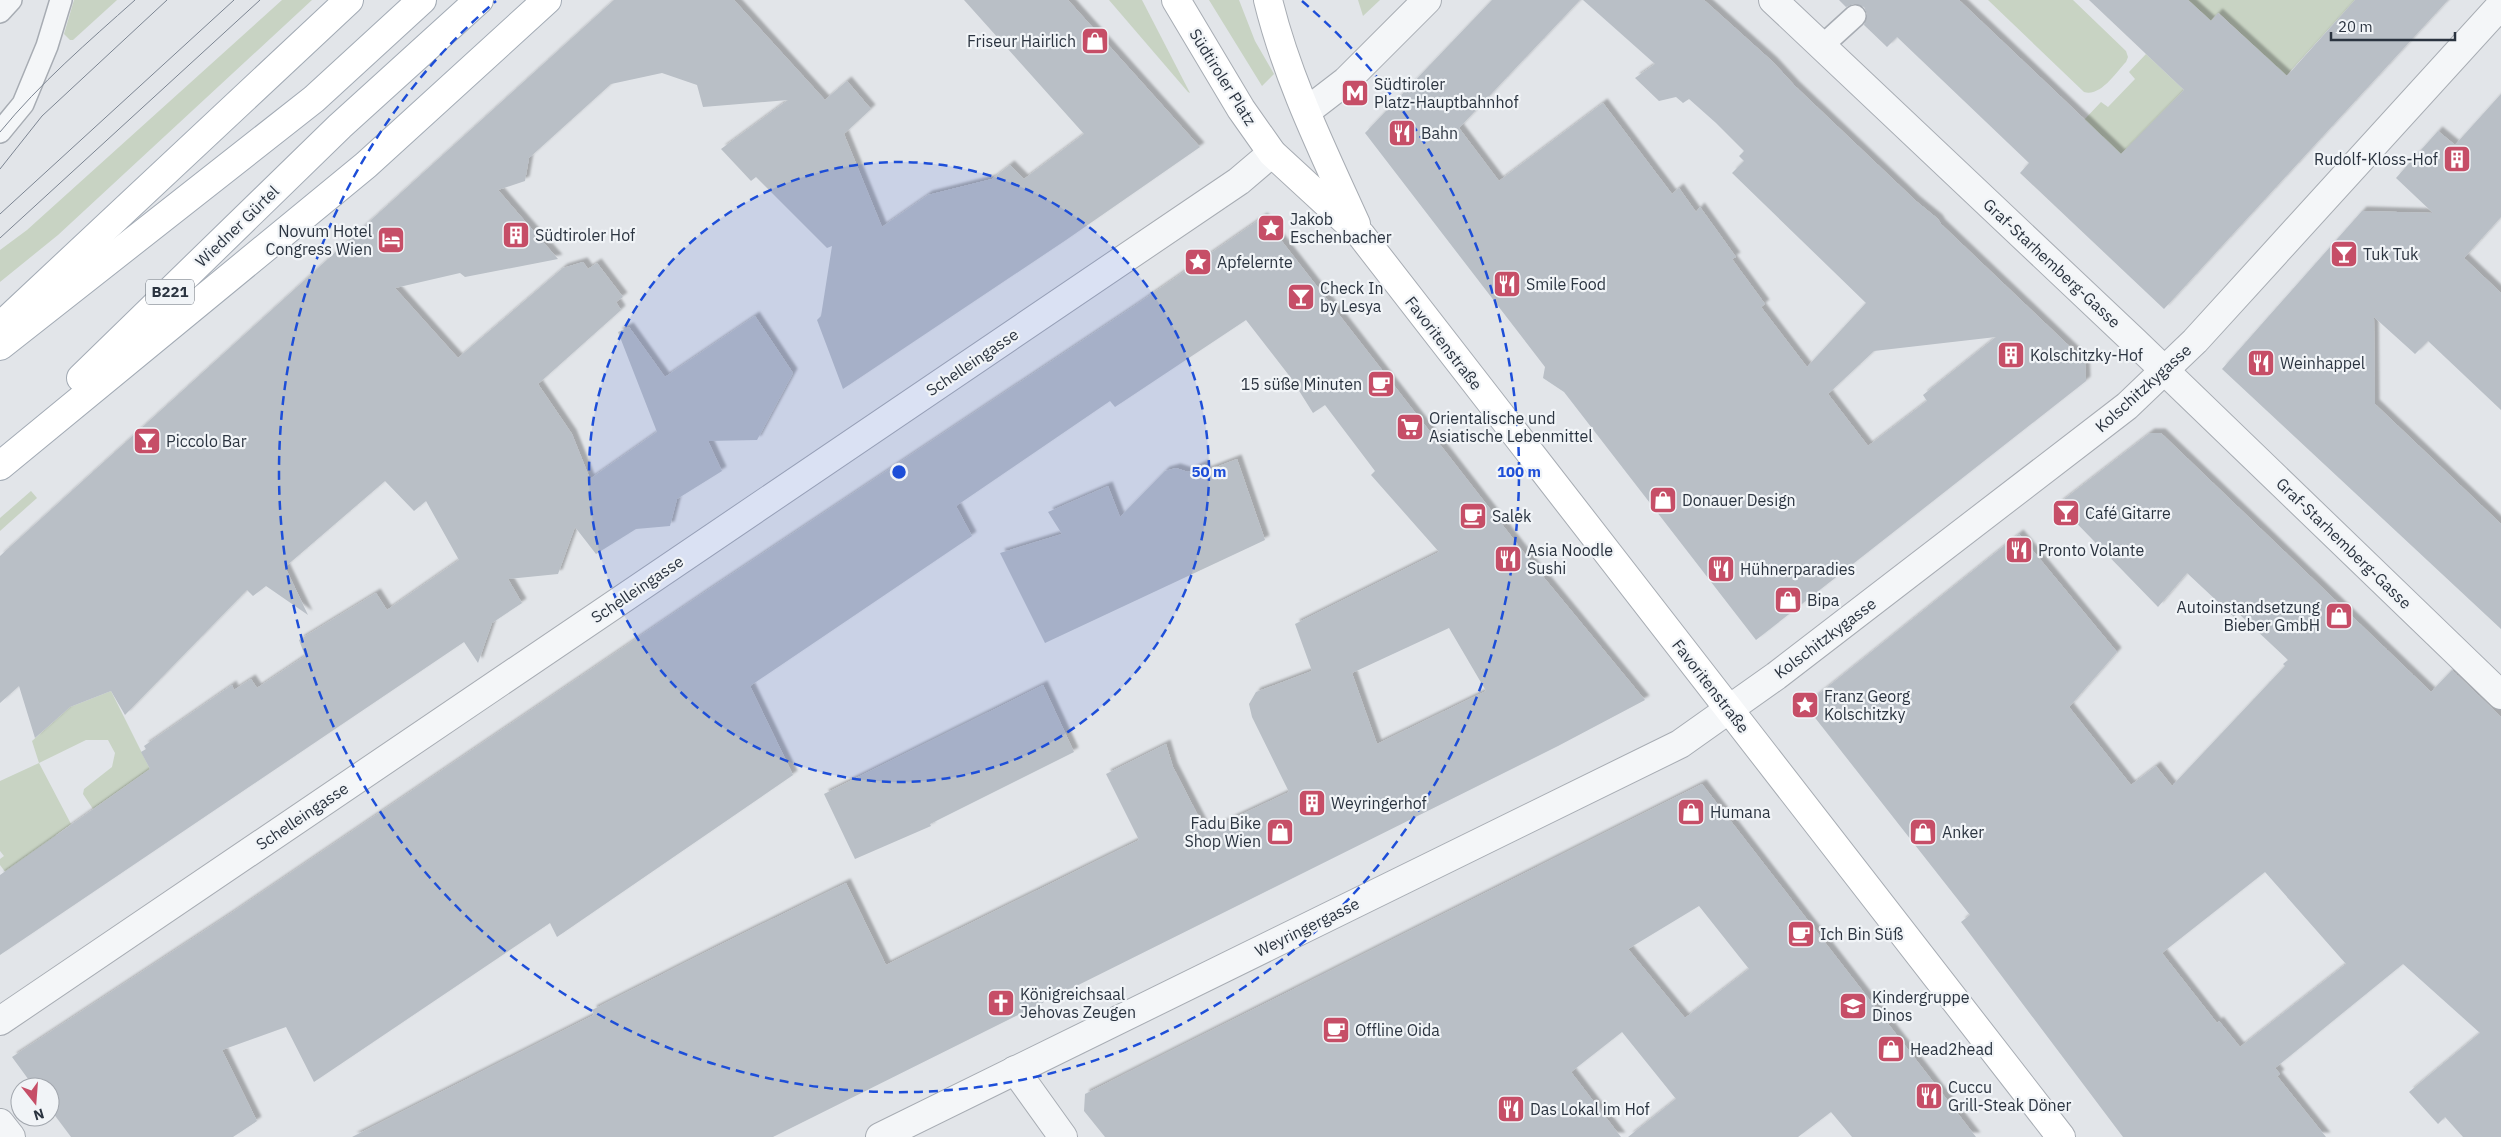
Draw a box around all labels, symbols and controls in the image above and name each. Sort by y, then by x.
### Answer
scale bar [2331,10,2455,42]
text: 20 m [2338,17,2373,36]
street label: Südtiroler Platz [1185,25,1261,129]
shop icon: Friseur Hairlich [1080,26,1110,56]
place label: Friseur Hairlich [967,31,1076,51]
place label: Südtiroler Platz-Hauptbahnhof [1374,74,1519,112]
metro station icon: Südtiroler Platz-Hauptbahnhof [1340,78,1370,108]
restaurant icon: Bahn [1387,118,1417,148]
place label: Bahn [1421,123,1458,143]
building icon: Rudolf-Kloss-Hof [2442,144,2472,174]
place label: Rudolf-Kloss-Hof [2314,149,2438,169]
street label: Wiedner Gürtel [191,181,283,271]
street label: Graf-Starhemberg-Gasse [1979,194,2125,332]
place label: Jakob Eschenbacher [1290,209,1392,247]
place icon: Jakob Eschenbacher [1256,213,1286,243]
building icon: Südtiroler Hof [501,220,531,250]
place label: Novum Hotel Congress Wien [266,221,372,259]
hotel icon: Novum Hotel Congress Wien [376,225,406,255]
place label: Südtiroler Hof [535,225,635,245]
bar icon: Tuk Tuk [2329,239,2359,269]
place label: Tuk Tuk [2363,244,2419,264]
place icon: Apfelernte [1183,247,1213,277]
place label: Apfelernte [1217,252,1293,272]
restaurant icon: Smile Food [1492,269,1522,299]
place label: Smile Food [1526,274,1606,294]
place label: Check In by Lesya [1320,278,1384,316]
road number: B221 [146,280,194,304]
bar icon: Check In by Lesya [1286,282,1316,312]
street label: Favoritenstraße [1401,292,1487,394]
street label: Schelleingasse [922,324,1022,400]
building icon: Kolschitzky-Hof [1996,340,2026,370]
street label: Kolschitzkygasse [2091,340,2195,436]
place label: Kolschitzky-Hof [2030,345,2143,365]
restaurant icon: Weinhappel [2246,348,2276,378]
place label: Weinhappel [2280,353,2365,373]
cafe icon: 15 süße Minuten [1366,369,1396,399]
place label: 15 süße Minuten [1241,374,1362,394]
place label: Orientalische und Asiatische Lebenmittel [1429,408,1593,446]
supermarket icon: Orientalische und Asiatische Lebenmittel [1395,412,1425,442]
bar icon: Piccolo Bar [132,426,162,456]
place label: Piccolo Bar [166,431,247,451]
text: 50 m [1192,462,1226,481]
text: 100 m [1497,462,1541,481]
centre of rings [890,463,908,481]
street label: Graf-Starhemberg-Gasse [2272,473,2416,613]
shop icon: Donauer Design [1648,485,1678,515]
place label: Donauer Design [1682,490,1796,510]
bar icon: Café Gitarre [2051,498,2081,528]
cafe icon: Salek [1458,501,1488,531]
place label: Café Gitarre [2085,503,2171,523]
place label: Salek [1492,506,1532,526]
restaurant icon: Pronto Volante [2004,535,2034,565]
place label: Asia Noodle Sushi [1527,540,1613,578]
place label: Pronto Volante [2038,540,2144,560]
restaurant icon: Asia Noodle Sushi [1493,544,1523,574]
street label: Schelleingasse [587,551,687,627]
restaurant icon: Hühnerparadies [1706,554,1736,584]
place label: Hühnerparadies [1740,559,1855,579]
shop icon: Bipa [1773,585,1803,615]
place label: Bipa [1807,590,1840,610]
street label: Kolschitzkygasse [1770,593,1880,683]
place label: Autoinstandsetzung Bieber GmbH [2177,597,2321,635]
shop icon: Autoinstandsetzung Bieber GmbH [2324,601,2354,631]
street label: Favoritenstraße [1668,635,1754,737]
place label: Franz Georg Kolschitzky [1824,686,1911,724]
place icon: Franz Georg Kolschitzky [1790,690,1820,720]
street label: Schelleingasse [252,778,352,854]
building icon: Weyringerhof [1297,788,1327,818]
place label: Weyringerhof [1331,793,1427,813]
shop icon: Humana [1676,797,1706,827]
place label: Humana [1710,802,1771,822]
place label: Fadu Bike Shop Wien [1184,813,1261,851]
shop icon: Fadu Bike Shop Wien [1265,817,1295,847]
shop icon: Anker [1908,817,1938,847]
place label: Anker [1942,822,1984,842]
street label: Weyringergasse [1252,893,1363,961]
cafe icon: Ich Bin Süß [1786,919,1816,949]
place label: Ich Bin Süß [1820,924,1903,944]
place label: Königreichsaal Jehovas Zeugen [1020,984,1136,1022]
place label: Kindergruppe Dinos [1872,987,1970,1025]
church icon: Königreichsaal Jehovas Zeugen [986,988,1016,1018]
school or university icon: Kindergruppe Dinos [1838,991,1868,1021]
cafe icon: Offline Oida [1321,1015,1351,1045]
place label: Offline Oida [1355,1020,1440,1040]
shop icon: Head2head [1876,1034,1906,1064]
place label: Head2head [1910,1039,1993,1059]
north arrow [10,1077,60,1127]
place label: Cuccu Grill-Steak Döner [1948,1077,2071,1115]
restaurant icon: Cuccu Grill-Steak Döner [1914,1081,1944,1111]
restaurant icon: Das Lokal im Hof [1496,1094,1526,1124]
place label: Das Lokal im Hof [1530,1099,1650,1119]
text: N [31,1104,46,1125]

